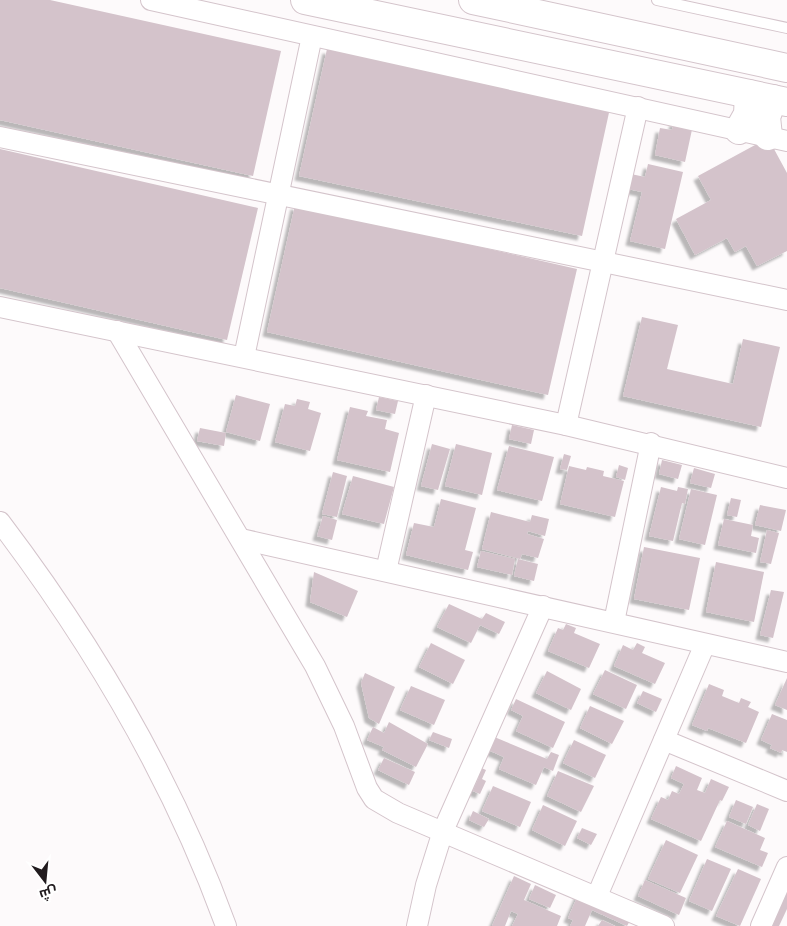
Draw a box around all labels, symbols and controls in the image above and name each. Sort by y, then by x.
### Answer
north arrow [20,856,70,906]
text: ش [37,881,60,906]

